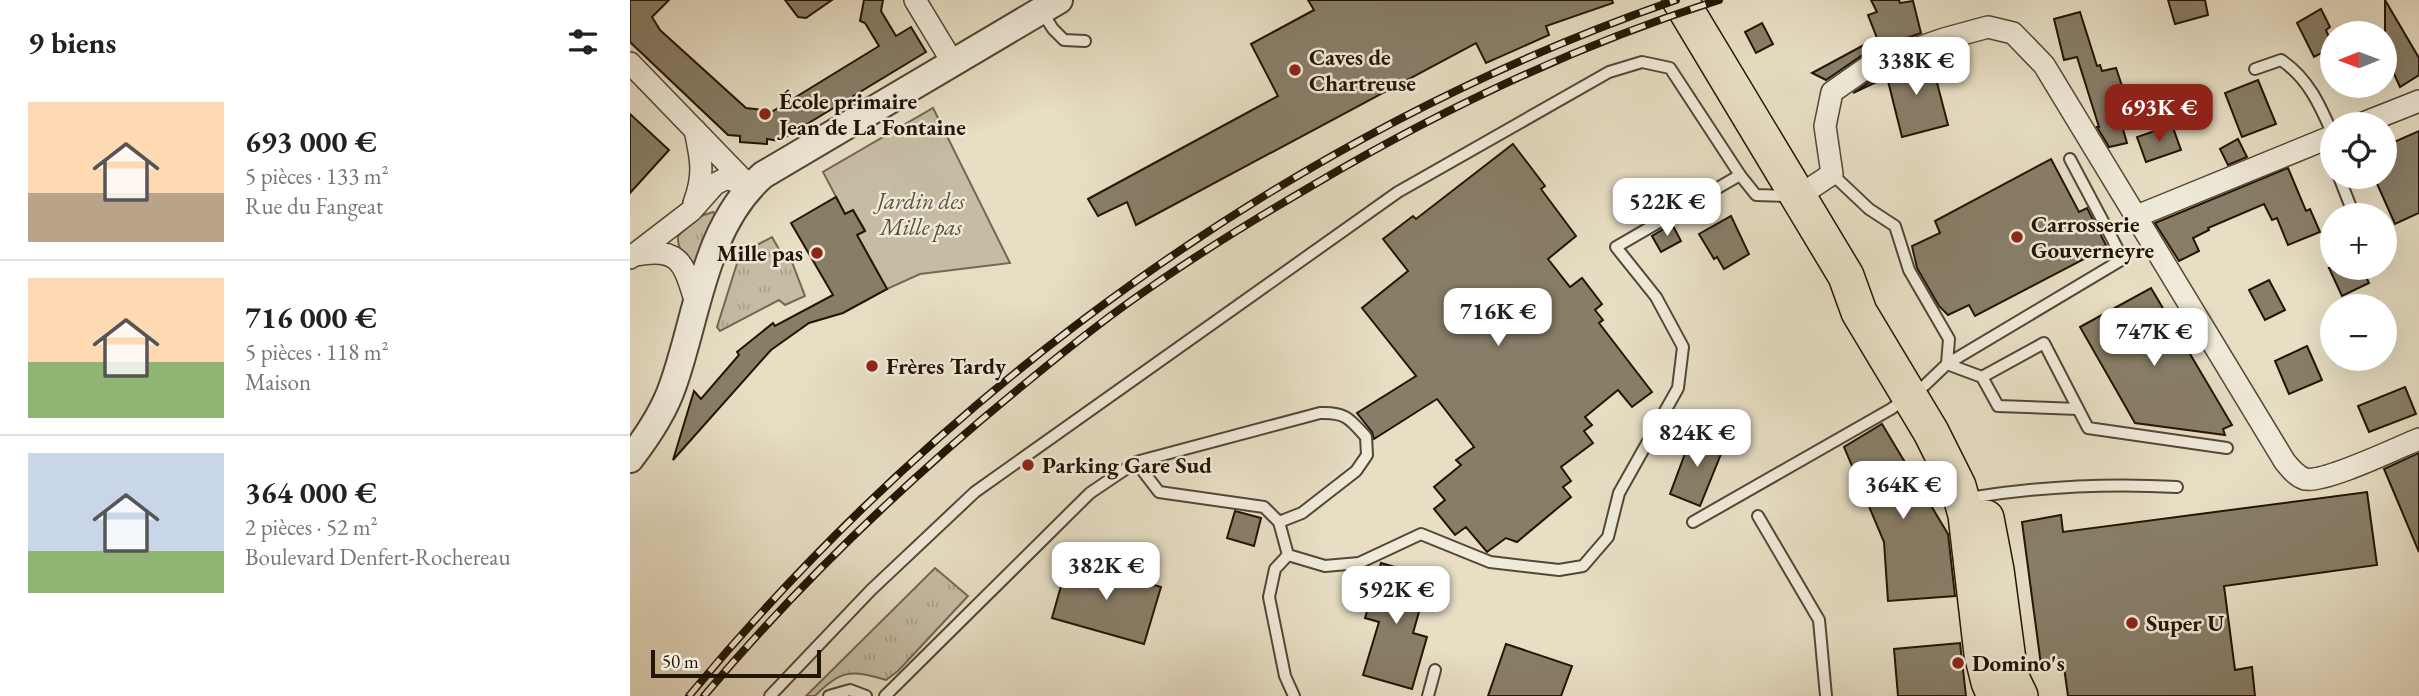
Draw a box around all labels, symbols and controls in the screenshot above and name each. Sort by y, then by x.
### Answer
north arrow [2320,21,2398,98]
map controls [2320,21,2397,371]
text: 9 biens [28,23,116,62]
icon: filters [564,23,602,61]
pin: 338K € [1859,38,1973,97]
place label: Caves de Chartreuse [1309,42,1416,98]
text: 338K € [1878,45,1954,75]
marker: Caves de Chartreuse [1287,62,1303,78]
pin: 693K € [2102,85,2216,144]
place label: École primaire Jean de La Fontaine [777,86,966,142]
text: 693K € [2121,92,2197,122]
marker: École primaire Jean de La Fontaine [757,106,773,122]
button: locate [2320,112,2397,189]
text: 693 000 € [245,122,377,161]
icon: home [84,130,168,214]
text: 5 pièces · 133 m² [245,161,389,191]
pin: 522K € [1610,178,1724,238]
park label: Jardin des Mille pas [872,186,965,242]
text: 522K € [1629,186,1705,216]
text: Rue du Fangeat [245,191,383,221]
button: + [2320,203,2397,280]
place label: Carrosserie Gouverneyre [2031,209,2155,265]
marker: Carrosserie Gouverneyre [2009,229,2025,245]
place label: Mille pas [716,238,803,268]
marker: Mille pas [809,245,825,261]
pin: 716K € [1441,288,1555,348]
button: − [2320,294,2397,371]
text: 716K € [1460,296,1536,326]
text: 716 000 € [245,298,377,337]
icon: home [84,306,168,390]
pin: 747K € [2097,308,2211,368]
text: 747K € [2116,316,2192,346]
text: 5 pièces · 118 m² [245,337,389,367]
place label: Frères Tardy [886,351,1007,381]
marker: Frères Tardy [864,358,880,374]
text: Maison [245,367,311,397]
pin: 824K € [1640,410,1754,469]
text: 824K € [1659,417,1735,447]
place label: Parking Gare Sud [1042,450,1212,480]
marker: Parking Gare Sud [1020,457,1036,473]
pin: 364K € [1846,462,1960,521]
text: 364K € [1865,469,1941,499]
text: 364 000 € [245,473,377,512]
icon: home [84,481,168,565]
text: 2 pièces · 52 m² [245,512,378,542]
text: Boulevard Denfert-Rochereau [245,542,511,572]
pin: 382K € [1049,542,1163,602]
text: 382K € [1068,550,1144,580]
pin: 592K € [1339,566,1453,626]
text: 592K € [1358,574,1434,604]
place label: Super U [2146,608,2224,638]
marker: Super U [2124,615,2140,631]
scale bar [651,647,821,679]
place label: Domino's [1972,648,2065,678]
text: 50 m [662,649,699,674]
marker: Domino's [1950,655,1966,671]

